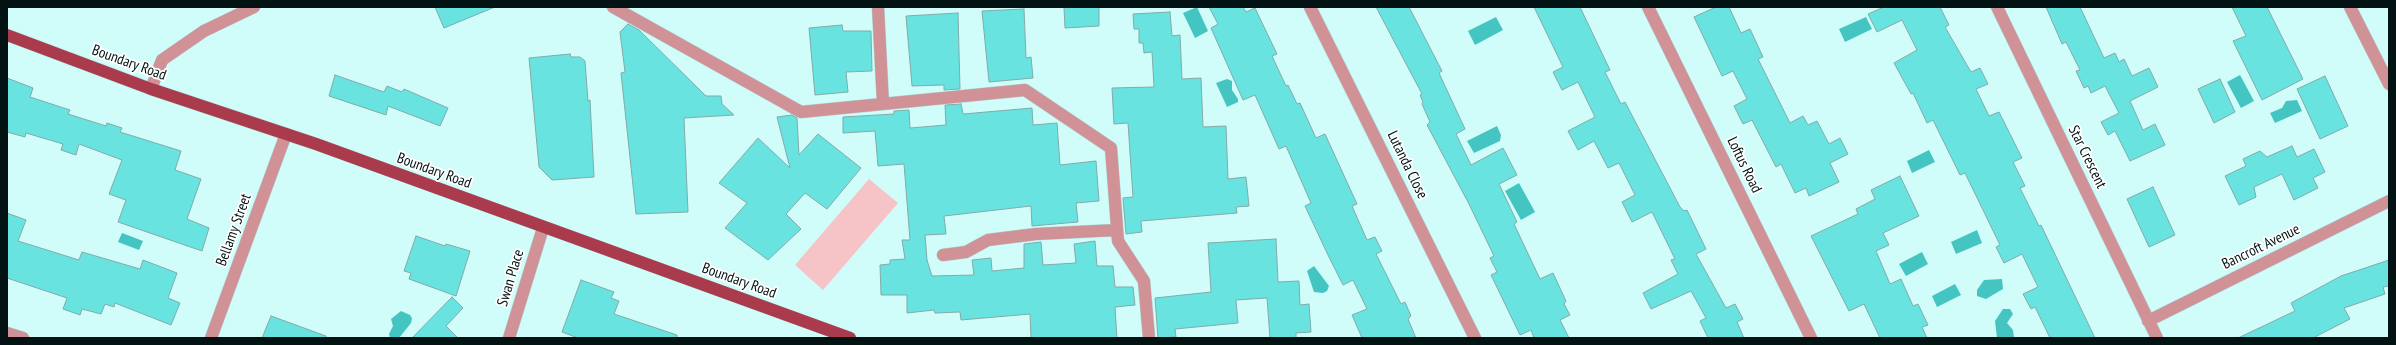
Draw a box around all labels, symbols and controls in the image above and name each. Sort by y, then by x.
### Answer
street label: Boundary Road [89,41,169,85]
street label: Star Crescent [2064,123,2110,191]
street label: Lutanda Close [1383,128,1431,202]
street label: Loftus Road [1723,134,1765,196]
street label: Boundary Road [394,149,474,193]
street label: Bellamy Street [213,191,255,269]
street label: Bancroft Avenue [2219,220,2303,274]
street label: Swan Place [494,247,528,309]
street label: Boundary Road [699,259,779,303]

